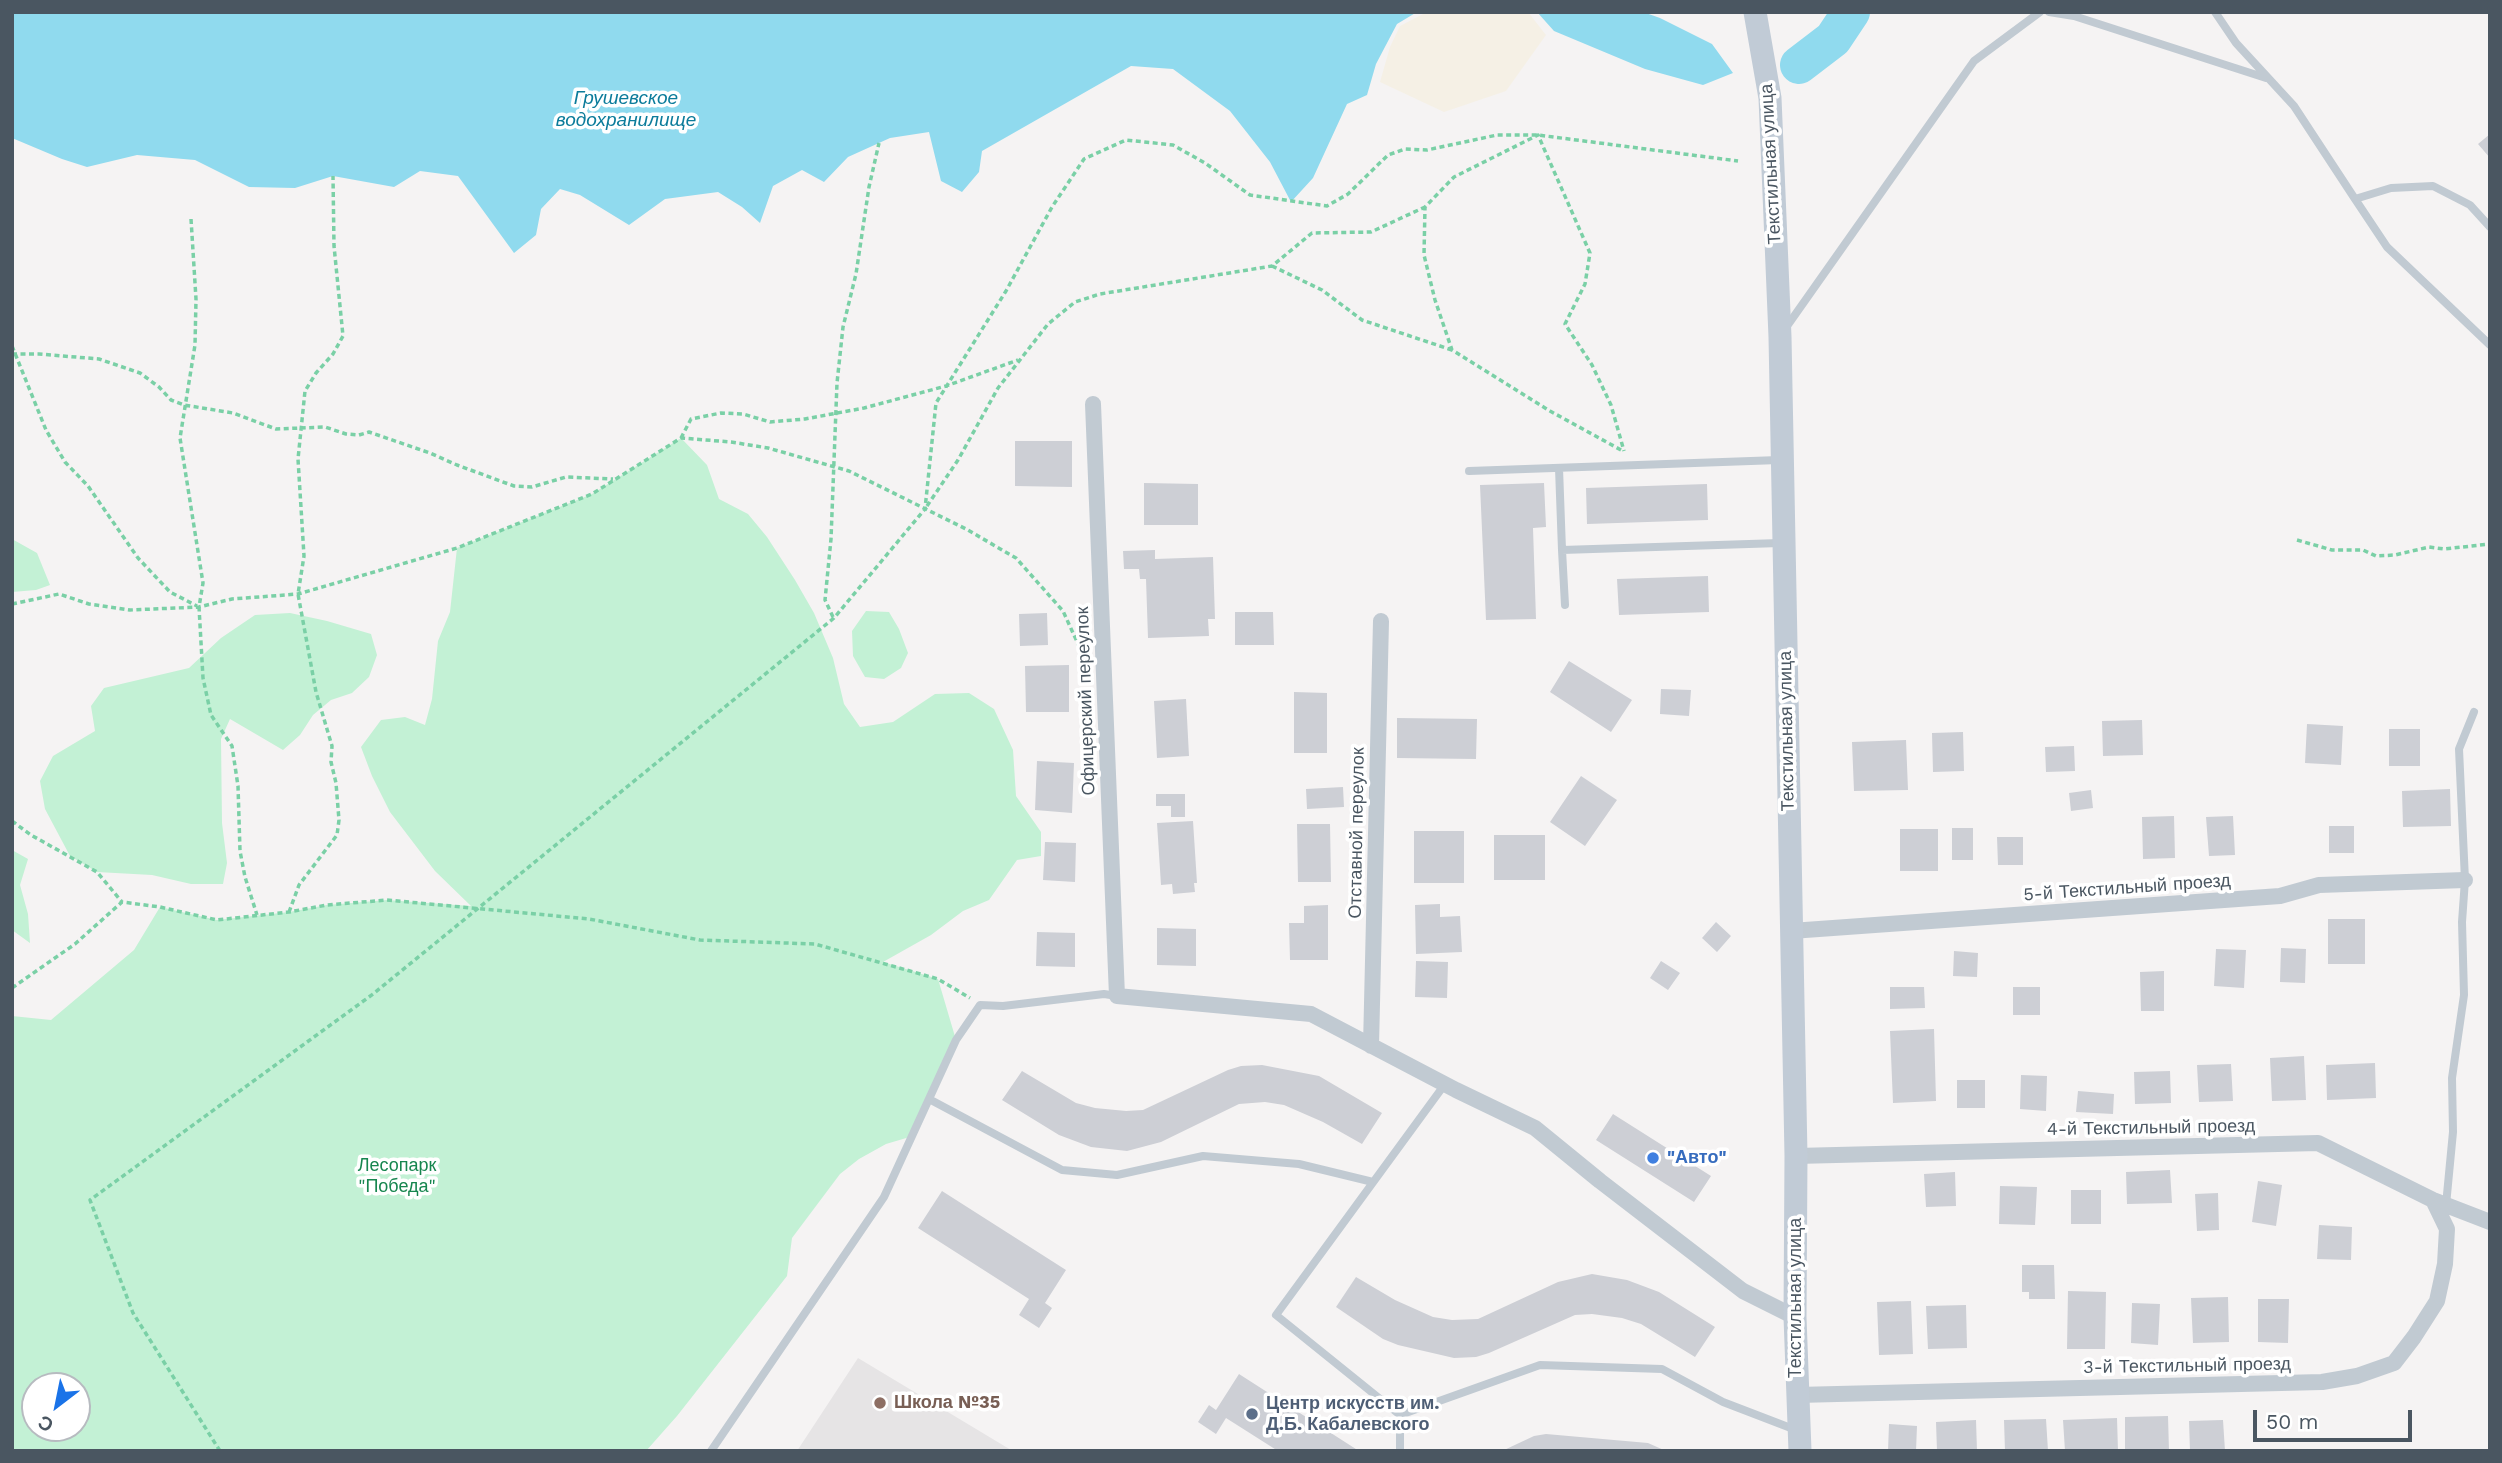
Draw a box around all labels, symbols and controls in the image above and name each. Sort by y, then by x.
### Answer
street label: Текстильная улица [1756,83,1786,245]
water label: Грушевское водохранилище [556,87,696,131]
street label: Офицерский переулок [1072,606,1100,796]
street label: Текстильная улица [1775,651,1799,811]
street label: Отставной переулок [1345,747,1369,919]
street label: 5-й Текстильный проезд [2023,870,2231,906]
street label: 4-й Текстильный проезд [2047,1115,2255,1141]
place label: "Авто" [1667,1147,1726,1169]
marker: "Авто" [1645,1150,1661,1166]
park label: Лесопарк "Победа" [358,1155,436,1198]
street label: Текстильная улица [1785,1218,1807,1378]
street label: 3-й Текстильный проезд [2083,1353,2291,1379]
north arrow [21,1372,91,1442]
place label: Школа №35 [894,1392,1000,1414]
place label: Центр искусств им. Д.Б. Кабалевского [1266,1393,1440,1436]
marker: Школа №35 [872,1395,888,1411]
scale bar [2257,1396,2416,1440]
marker: Центр искусств им. Д.Б. Кабалевского [1244,1406,1260,1422]
text: 50 m [2266,1409,2318,1434]
text: С [34,1410,58,1437]

